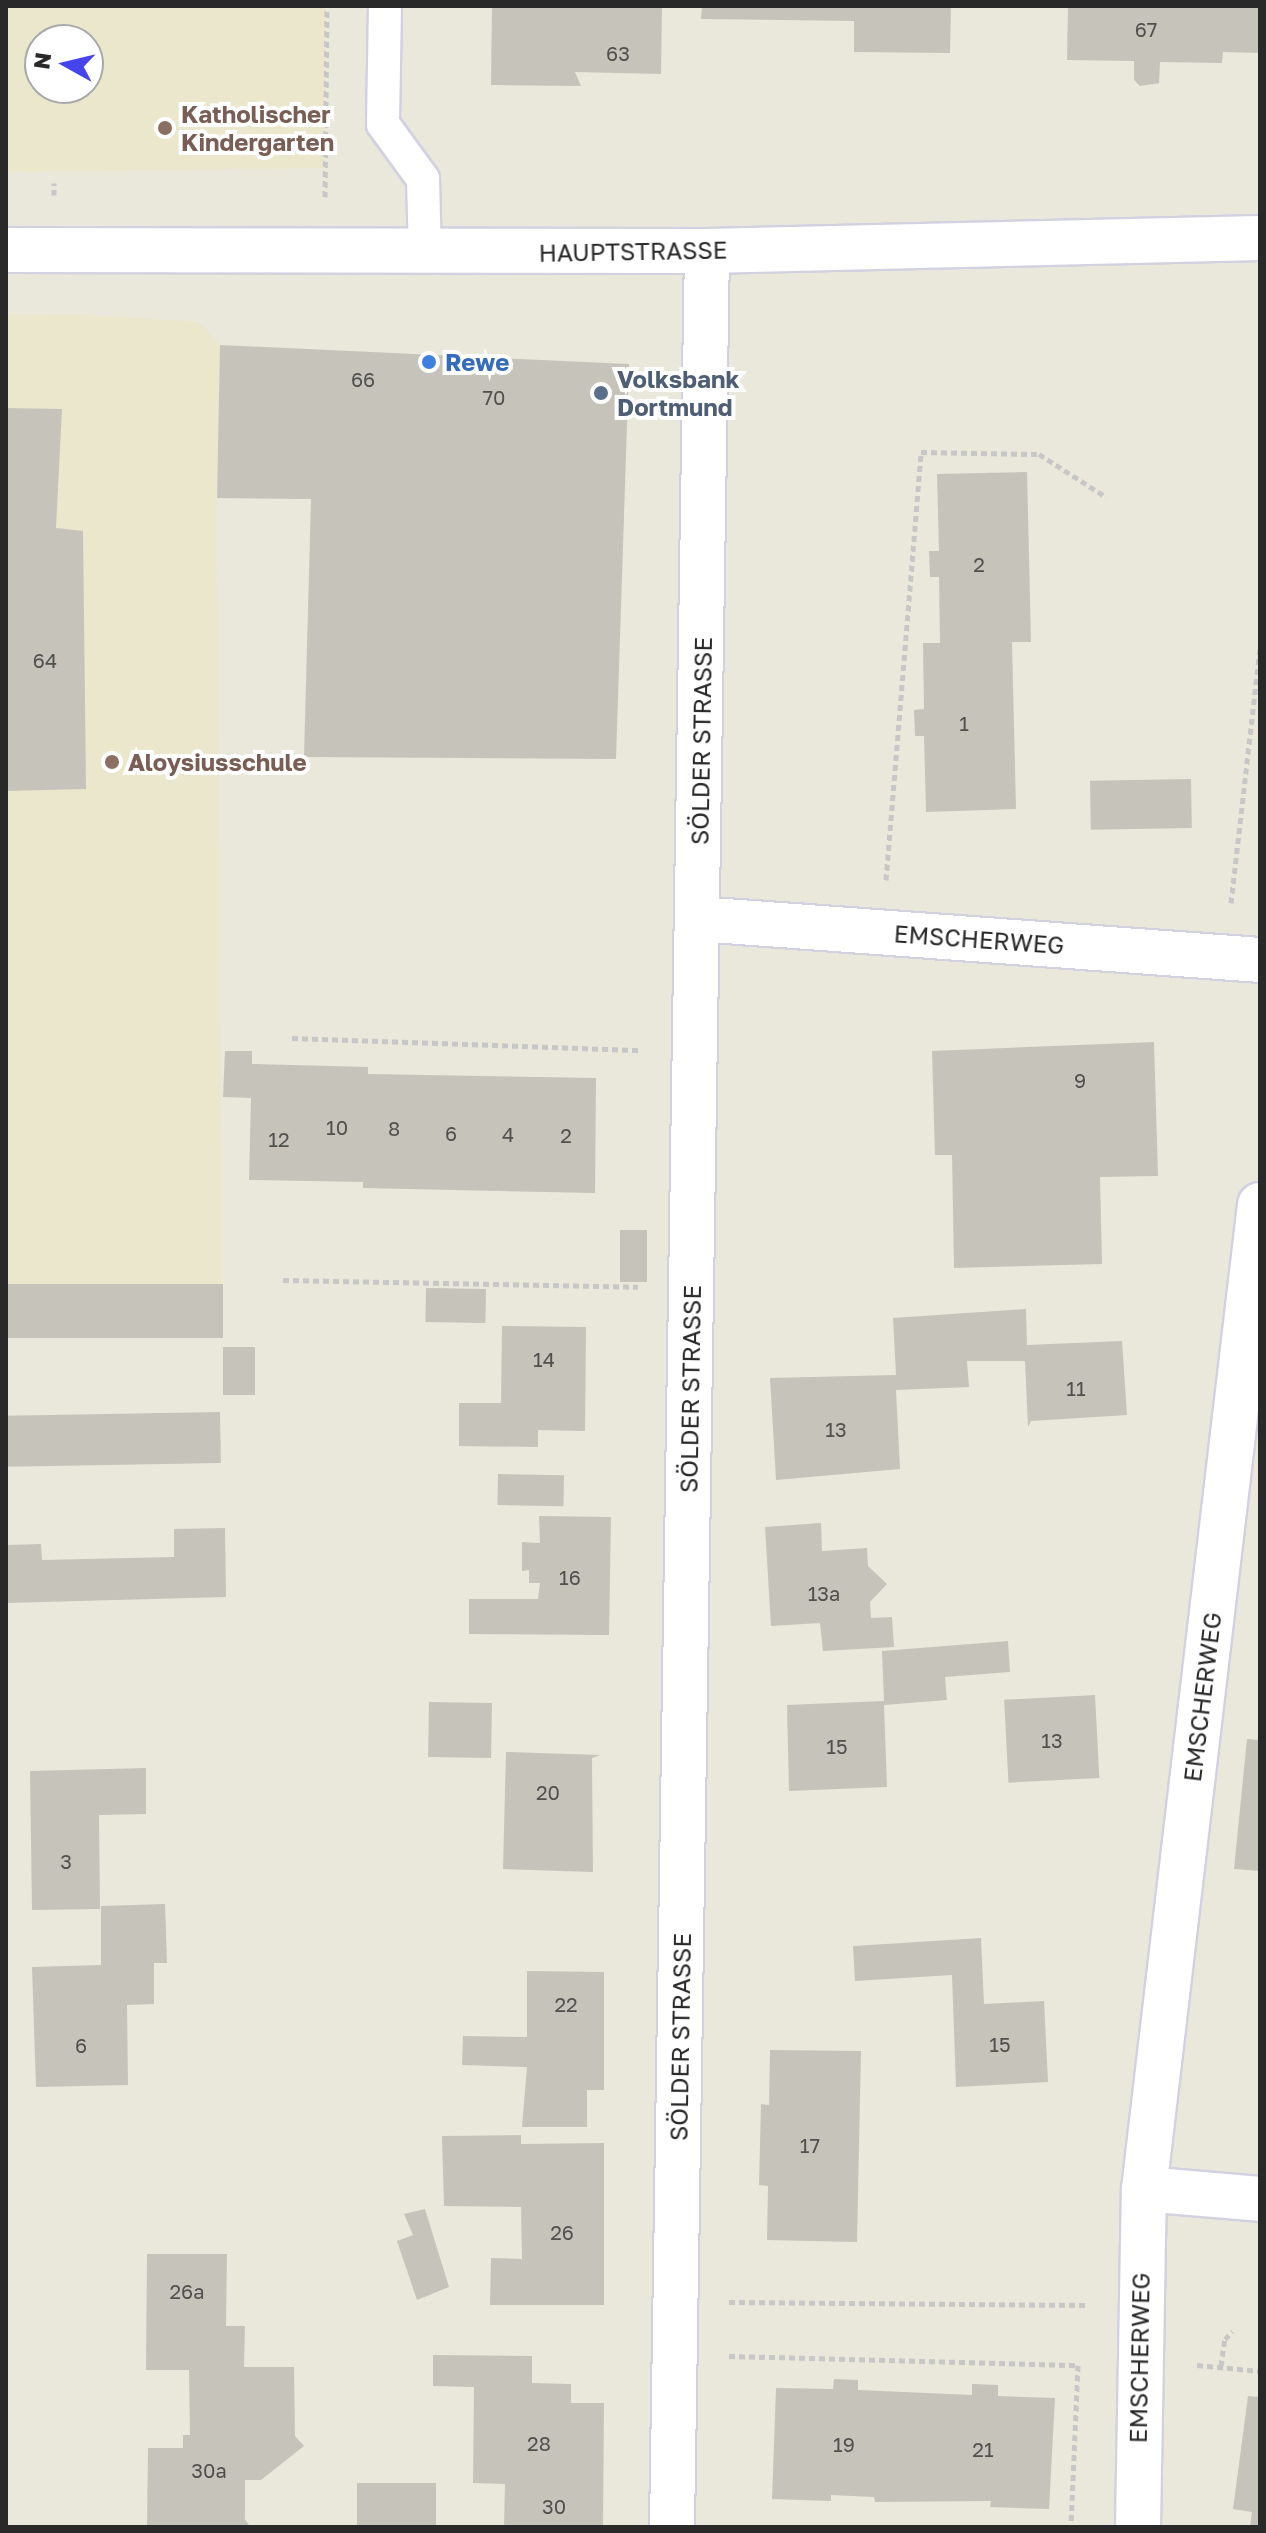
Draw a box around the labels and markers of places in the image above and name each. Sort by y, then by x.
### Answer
place label: Katholischer Kindergarten [181,100,334,156]
marker: Katholischer Kindergarten [156,119,174,137]
place label: Rewe [445,348,509,376]
marker: Rewe [420,353,438,371]
place label: Volksbank Dortmund [617,365,739,421]
marker: Volksbank Dortmund [592,384,610,402]
place label: Aloysiusschule [128,748,307,776]
marker: Aloysiusschule [103,753,121,771]

